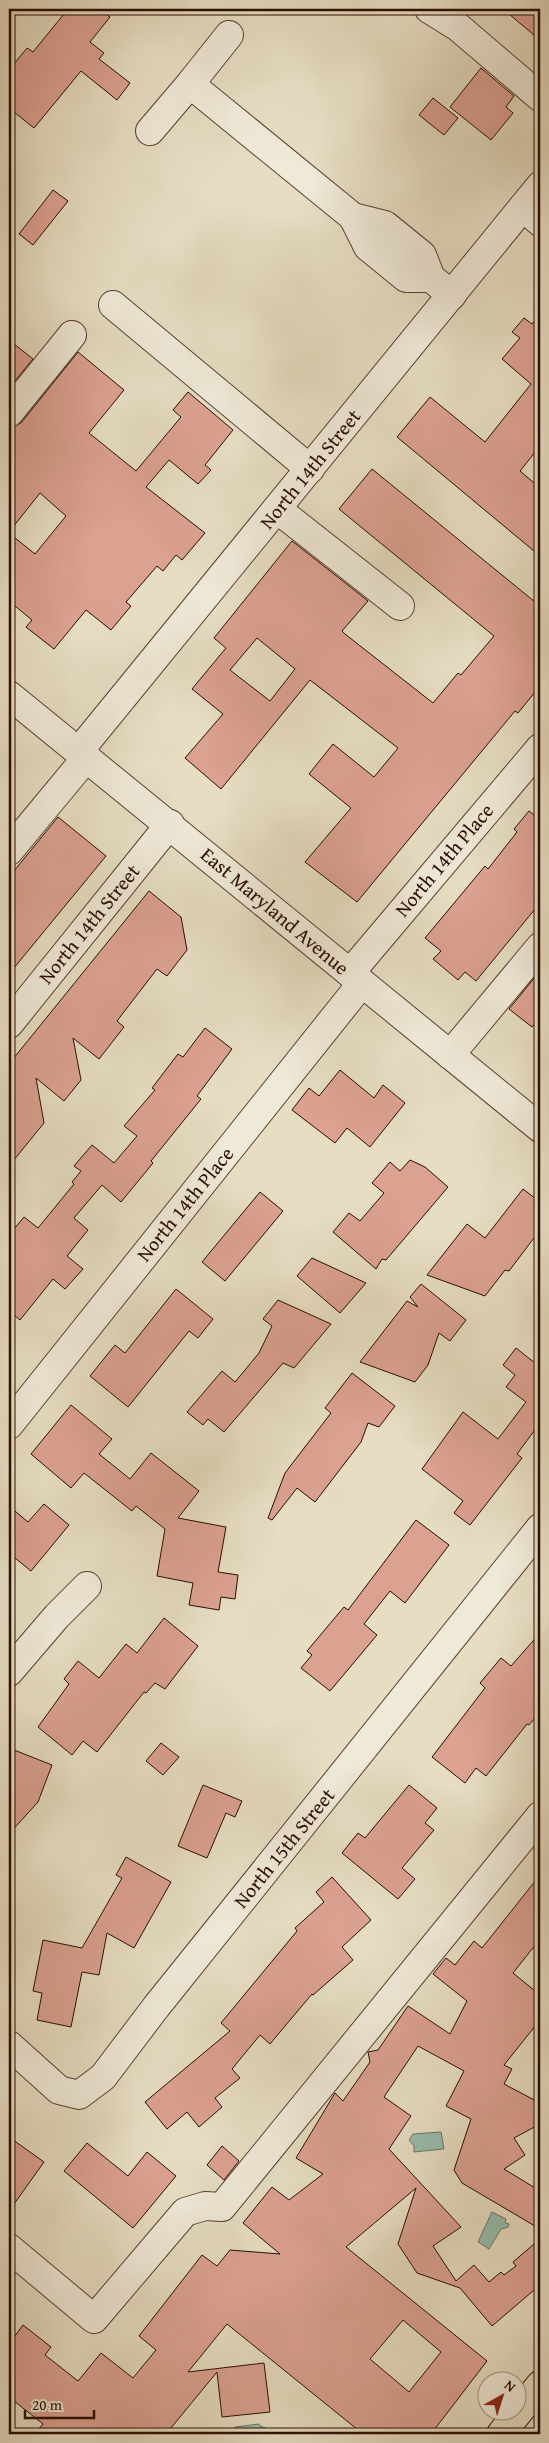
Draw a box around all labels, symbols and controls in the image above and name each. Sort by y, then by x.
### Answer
street label: North 14th Street [252,403,367,535]
street label: North 14th Place [387,797,500,923]
street label: East Maryland Avenue [195,840,356,981]
street label: North 14th Street [31,858,146,990]
street label: North 14th Place [129,1140,240,1267]
street label: North 15th Street [226,1782,341,1914]
north arrow [476,2370,526,2420]
text: N [500,2375,521,2397]
scale bar [25,2388,94,2420]
text: 20 m [32,2394,63,2415]

